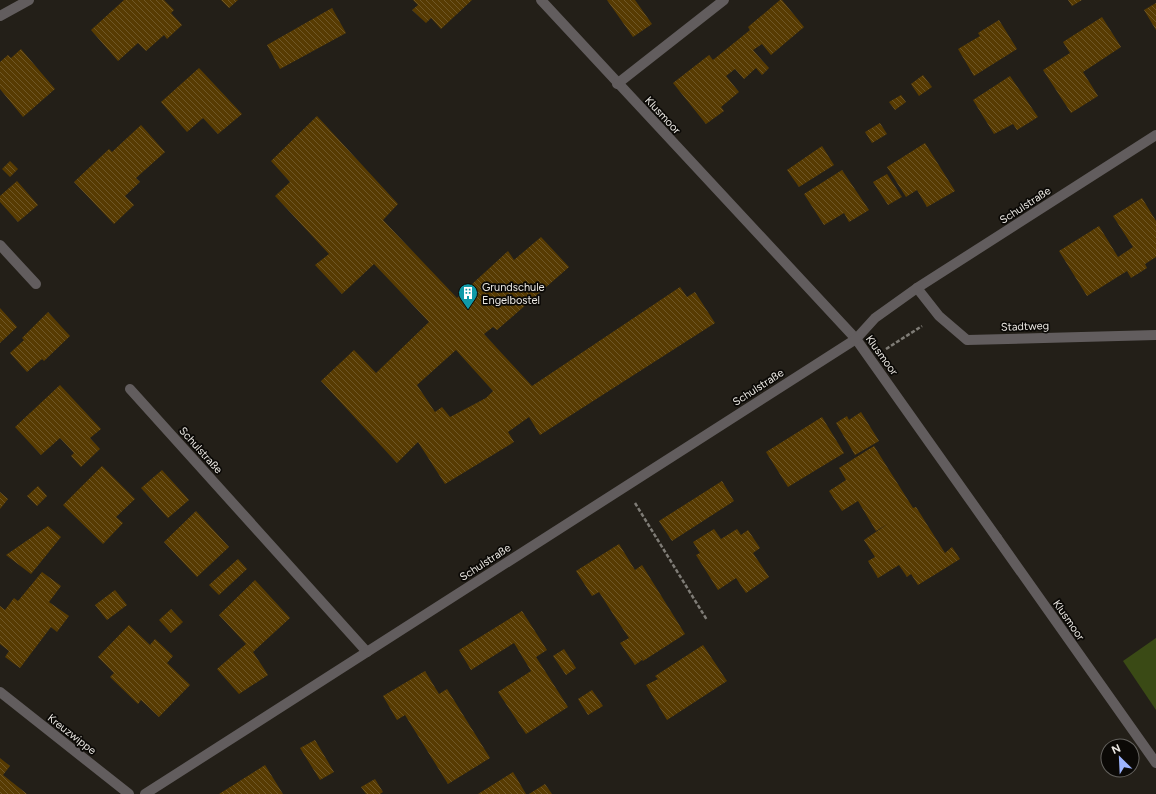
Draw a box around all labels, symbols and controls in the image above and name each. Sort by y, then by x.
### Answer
street label: Klusmoor [642,94,683,137]
street label: Schulstraße [997,184,1053,227]
place label: Grundschule Engelbostel [482,281,545,307]
building icon: Grundschule Engelbostel [457,282,479,310]
street label: Stadtweg [1001,319,1049,334]
street label: Klusmoor [863,333,901,378]
street label: Schulstraße [730,366,786,409]
street label: Schulstraße [176,424,225,476]
street label: Schulstraße [457,541,513,584]
street label: Klusmoor [1050,598,1087,643]
street label: Kreuzwippe [45,711,99,757]
north arrow [1100,738,1140,778]
text: N [1110,742,1123,757]

